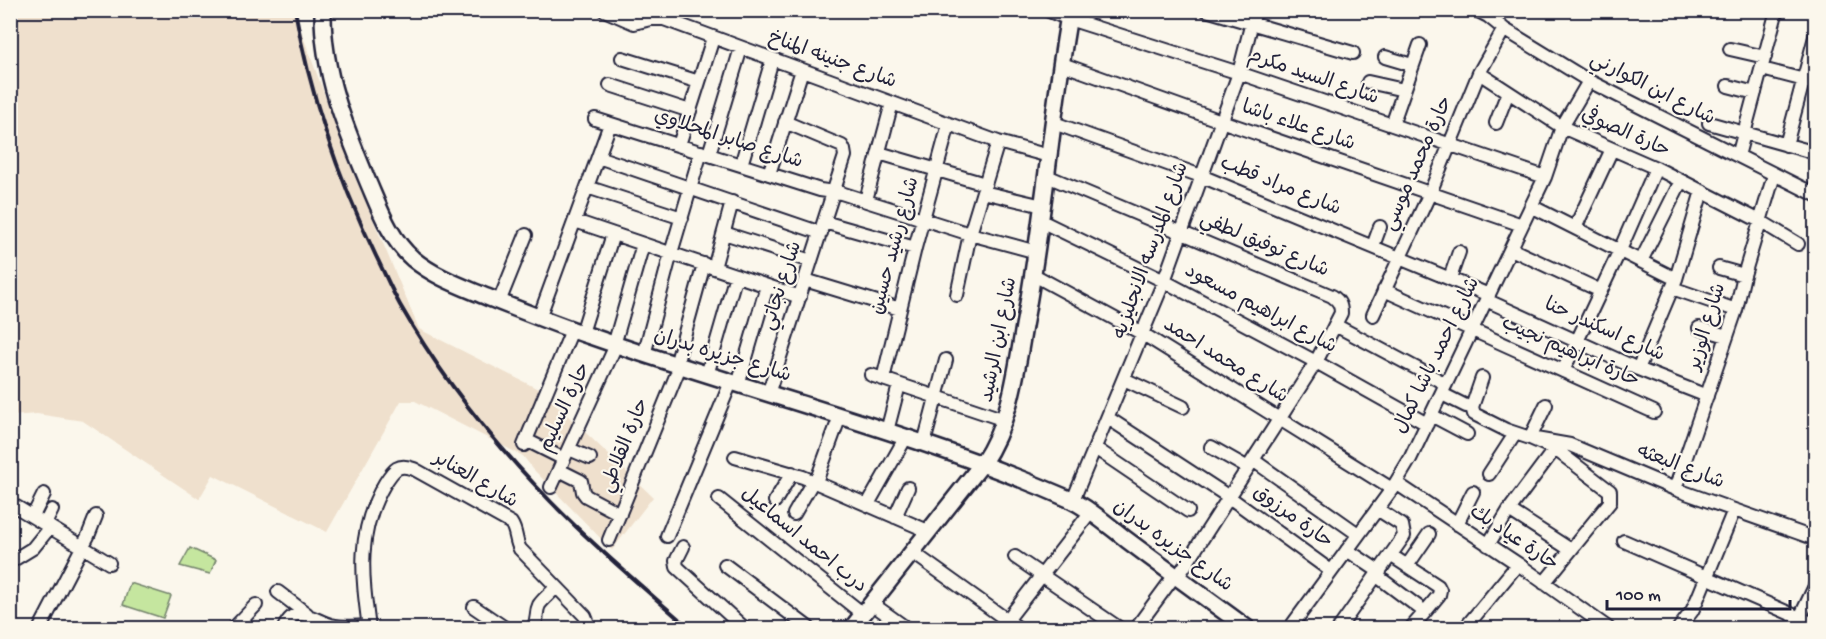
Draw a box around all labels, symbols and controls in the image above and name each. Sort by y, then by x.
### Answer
street label: شارع جنينه المناخ [765,26,900,95]
street label: شارع السيد مكرم [1244,44,1382,112]
street label: شارع ابن الكوارني [1584,48,1719,134]
street label: حارة محمد موسي [1378,93,1462,236]
street label: شارع علاء باشا [1238,96,1358,157]
street label: حارة الصوفي [1577,100,1675,164]
street label: شارع صابر المحلاوي [651,104,806,175]
street label: شارع مراد قطب [1216,151,1344,222]
street label: شارع المدرسه الانجليزيه [1108,159,1195,343]
street label: شارع رشيد حسين [866,174,925,317]
street label: شارع توفيق لطفي [1195,208,1332,286]
street label: شارع نجاتي [757,238,811,334]
street label: شارع ابراهيم مسعود [1180,259,1340,360]
street label: شارع احمد باشا كمال [1389,274,1486,438]
street label: شارع ابن الرشيد [976,275,1023,405]
street label: شارع الوزير [1682,281,1732,375]
street label: شارع اسكندر حنا [1540,293,1668,368]
street label: حارة ابراهيم نجيب [1498,311,1643,394]
street label: شارع محمد احمد [1158,314,1292,410]
street label: شارع جزيره بدران [651,324,794,389]
street label: حارة السليم [534,359,597,456]
street label: حارة القلاطي [596,395,658,498]
street label: شارع البعثه [1633,440,1727,495]
street label: شارع العنابر [427,446,522,514]
street label: حارة مرزوق [1248,481,1337,555]
street label: درب احمد اسماعيل [735,482,871,599]
street label: شارع جزيره بدران [1108,495,1237,598]
street label: حارة عياد بك [1464,500,1562,577]
scale bar [1607,573,1790,611]
text: 100 m [1615,586,1661,607]

